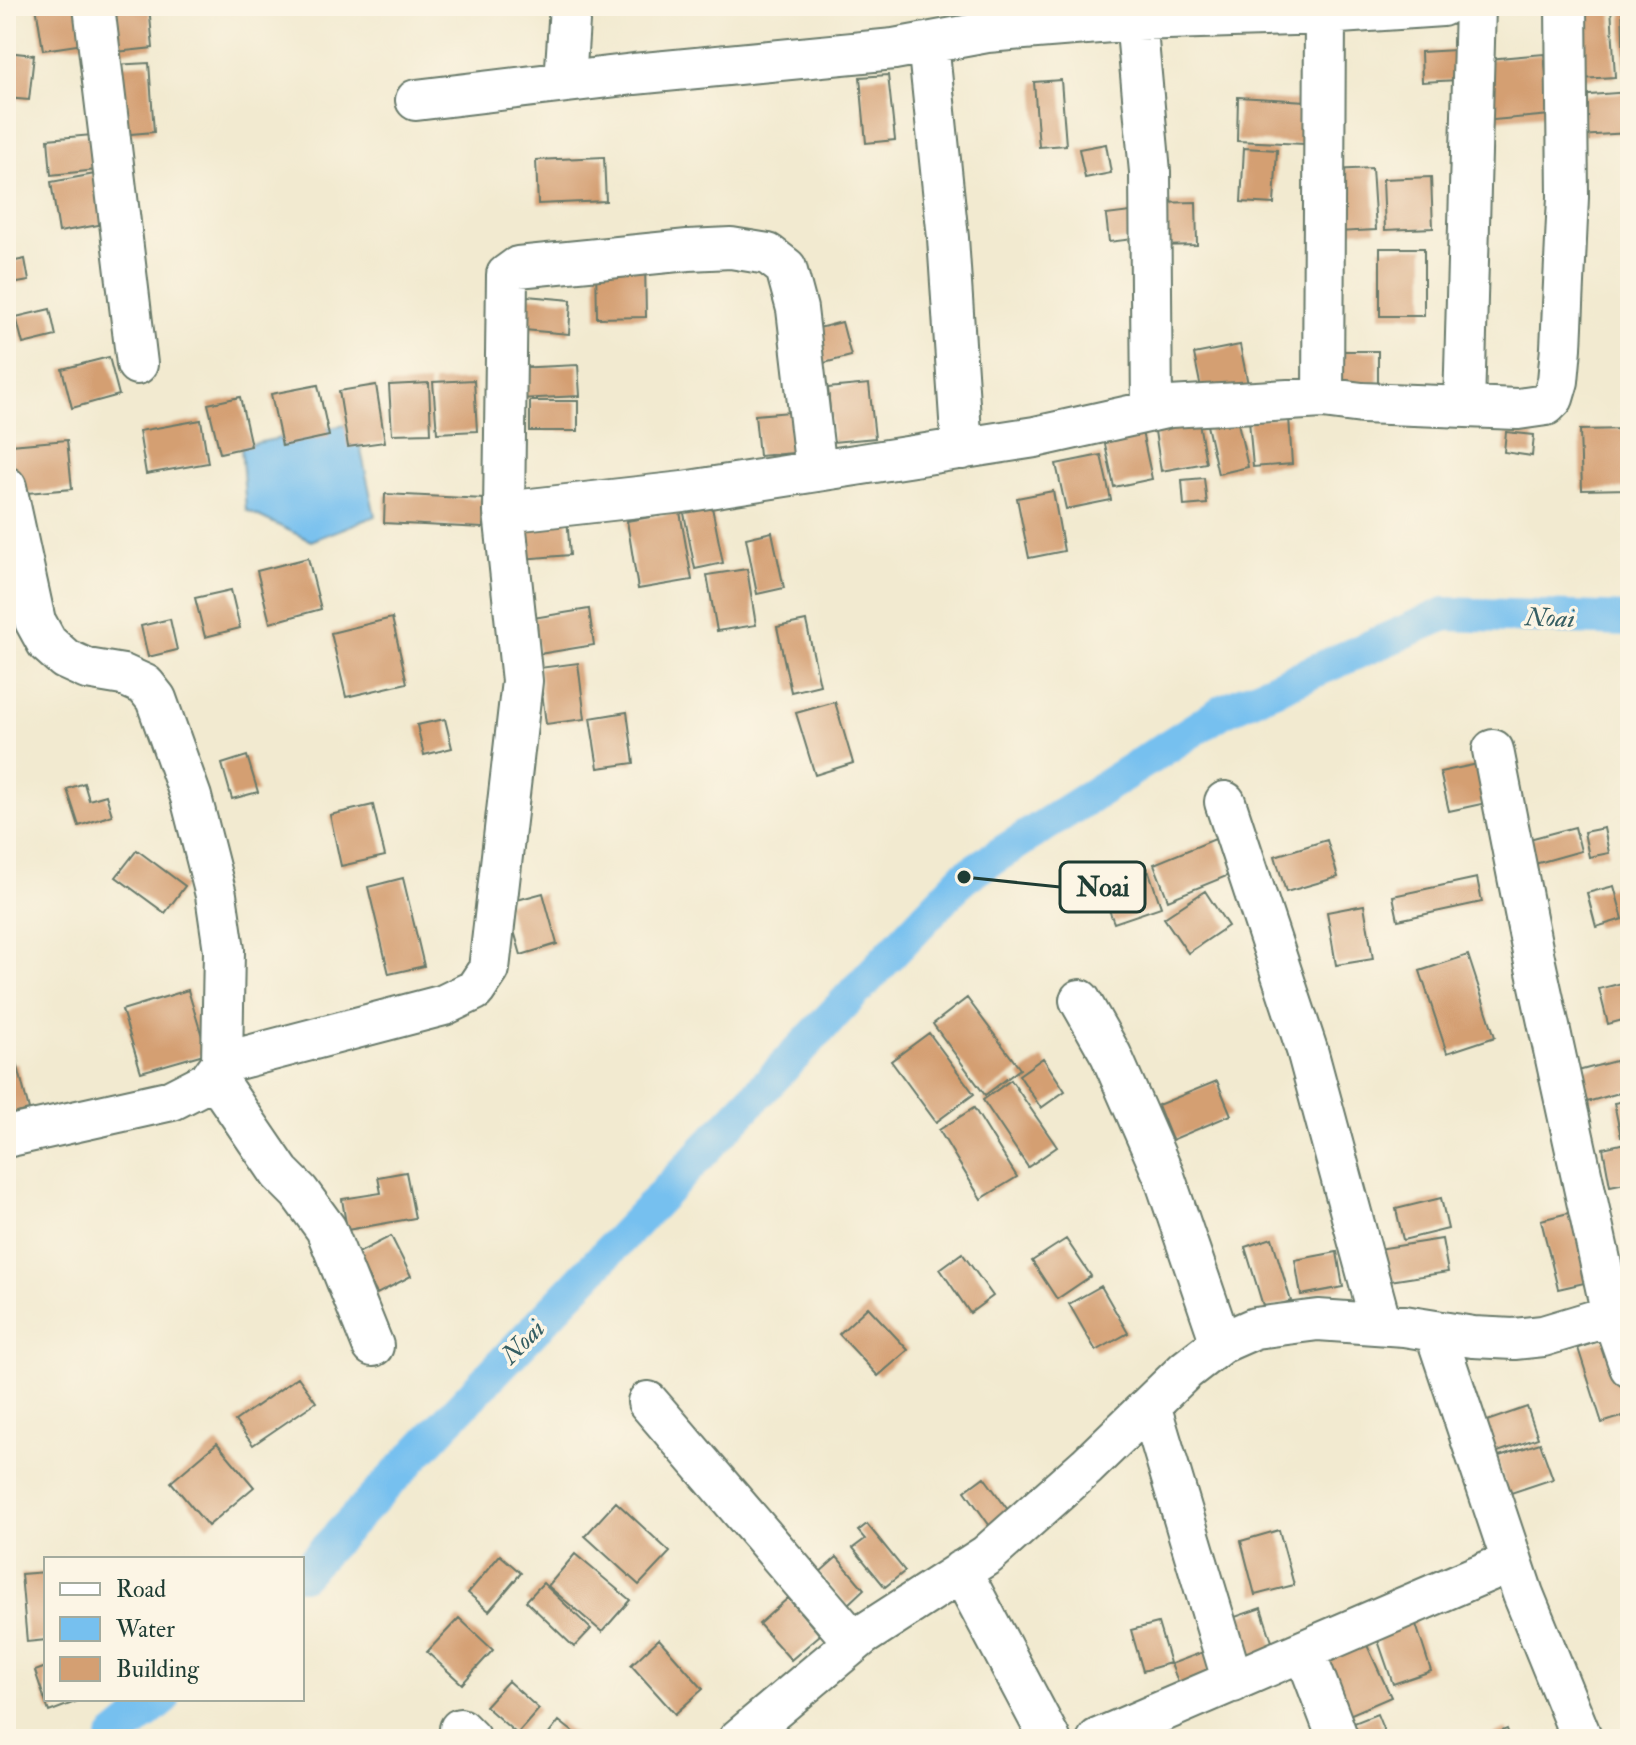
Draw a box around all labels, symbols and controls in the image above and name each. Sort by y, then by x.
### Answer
water label: Noai [1523,601,1575,635]
callout: Noai [1060,862,1145,912]
text: Noai [1076,872,1129,904]
water label: Noai [493,1313,552,1372]
legend [44,1557,304,1701]
text: Road [116,1574,166,1605]
text: Water [115,1614,175,1645]
text: Building [116,1654,200,1685]

